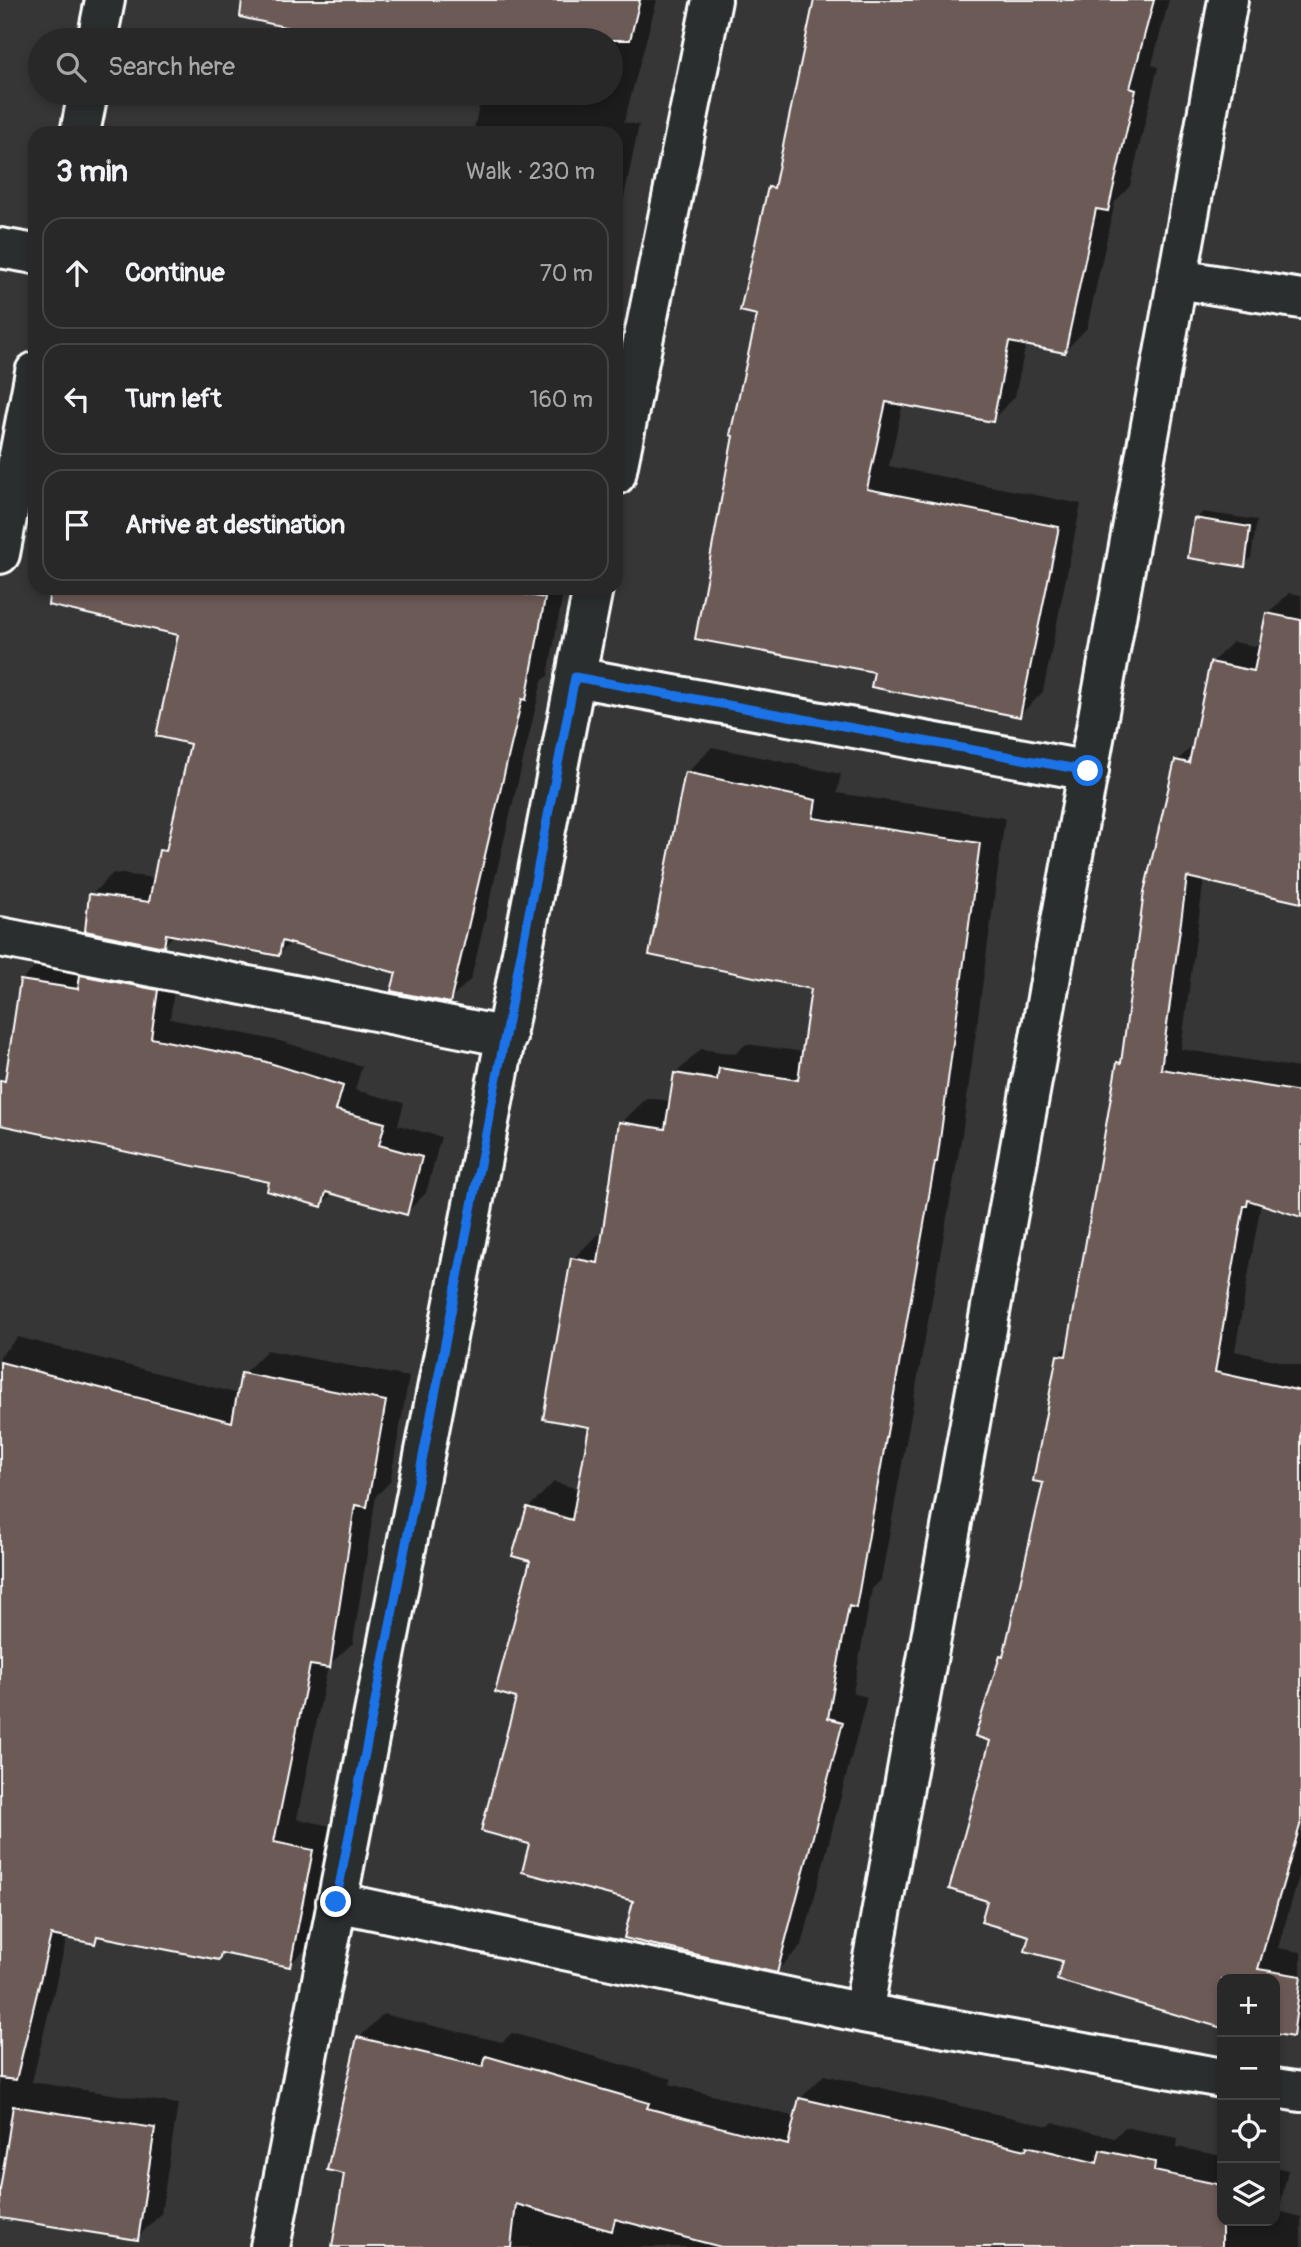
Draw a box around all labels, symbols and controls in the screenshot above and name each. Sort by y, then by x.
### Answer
search box [28,28,623,105]
icon: search [52,48,90,86]
text: Search here [108,51,235,83]
text: 3 min [56,153,128,190]
text: Walk · 230 m [466,157,595,186]
icon: ahead [58,254,96,292]
text: Continue [125,257,225,289]
text: 70 m [540,259,593,288]
icon: left [58,380,96,418]
text: Turn left [125,383,221,415]
text: 160 m [529,385,593,414]
icon: arrive [58,506,96,544]
text: Arrive at destination [125,509,345,541]
route start [1072,755,1103,786]
route end [320,1886,351,1917]
map controls [1217,1974,1280,2226]
button: + [1217,1974,1280,2037]
button: − [1217,2037,1280,2100]
button: locate [1217,2100,1280,2163]
button: layers [1217,2163,1280,2226]

